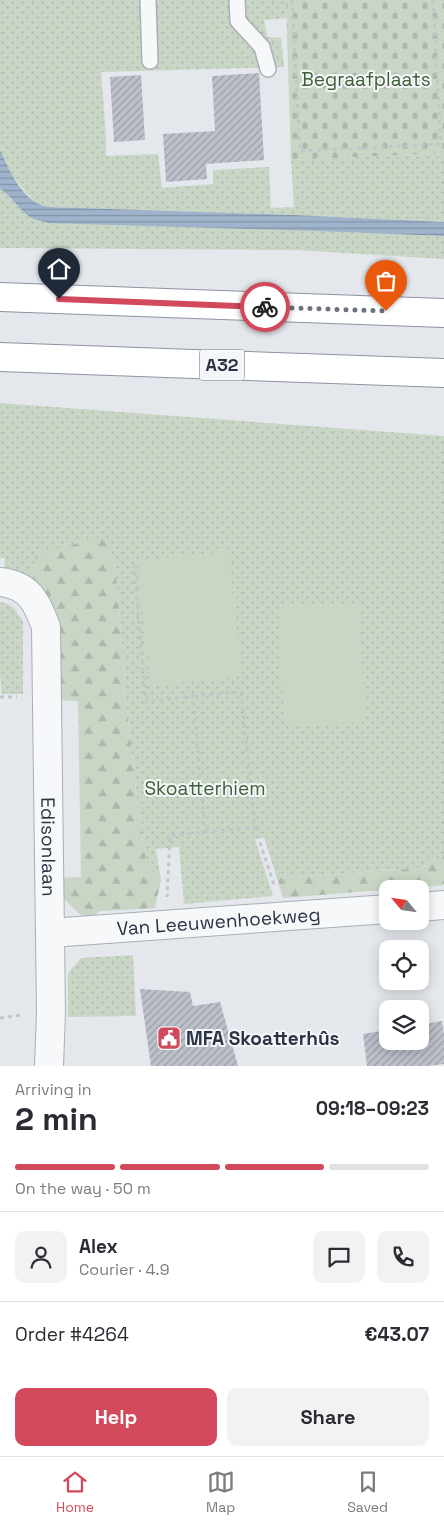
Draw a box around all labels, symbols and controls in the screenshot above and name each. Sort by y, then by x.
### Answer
park label: Begraafplaats [301,67,431,92]
pin [38,248,80,299]
icon: home [45,255,73,283]
pin [365,260,407,311]
icon: bag [372,267,400,295]
courier [240,282,290,332]
icon: bike [251,293,279,321]
road number: A32 [200,350,244,380]
park label: Skoatterhiem [144,776,266,801]
street label: Edisonlaan [35,797,61,897]
north arrow [379,880,429,930]
map controls [379,880,429,1050]
street label: Van Leeuwenhoekweg [116,902,321,941]
button: locate [379,940,429,990]
button: layers [379,1000,429,1050]
public building icon: MFA Skoatterhûs [156,1025,182,1051]
place label: MFA Skoatterhûs [186,1026,340,1051]
text: Arriving in [15,1079,92,1100]
text: 09:18–09:23 [316,1096,429,1121]
text: 2 min [15,1099,98,1139]
text: On the way · 50 m [15,1178,151,1199]
button: person [15,1231,67,1283]
button: chat [313,1231,365,1283]
button: phone [377,1231,429,1283]
text: Alex [79,1234,118,1259]
text: Courier · 4.9 [79,1259,169,1280]
text: Order #4264 [15,1322,129,1347]
text: €43.07 [365,1322,429,1347]
button: Help [15,1388,217,1446]
button: Share [227,1388,429,1446]
tab: Home [56,1468,94,1516]
tab: Map [206,1468,235,1516]
tab: Saved [347,1468,388,1516]

